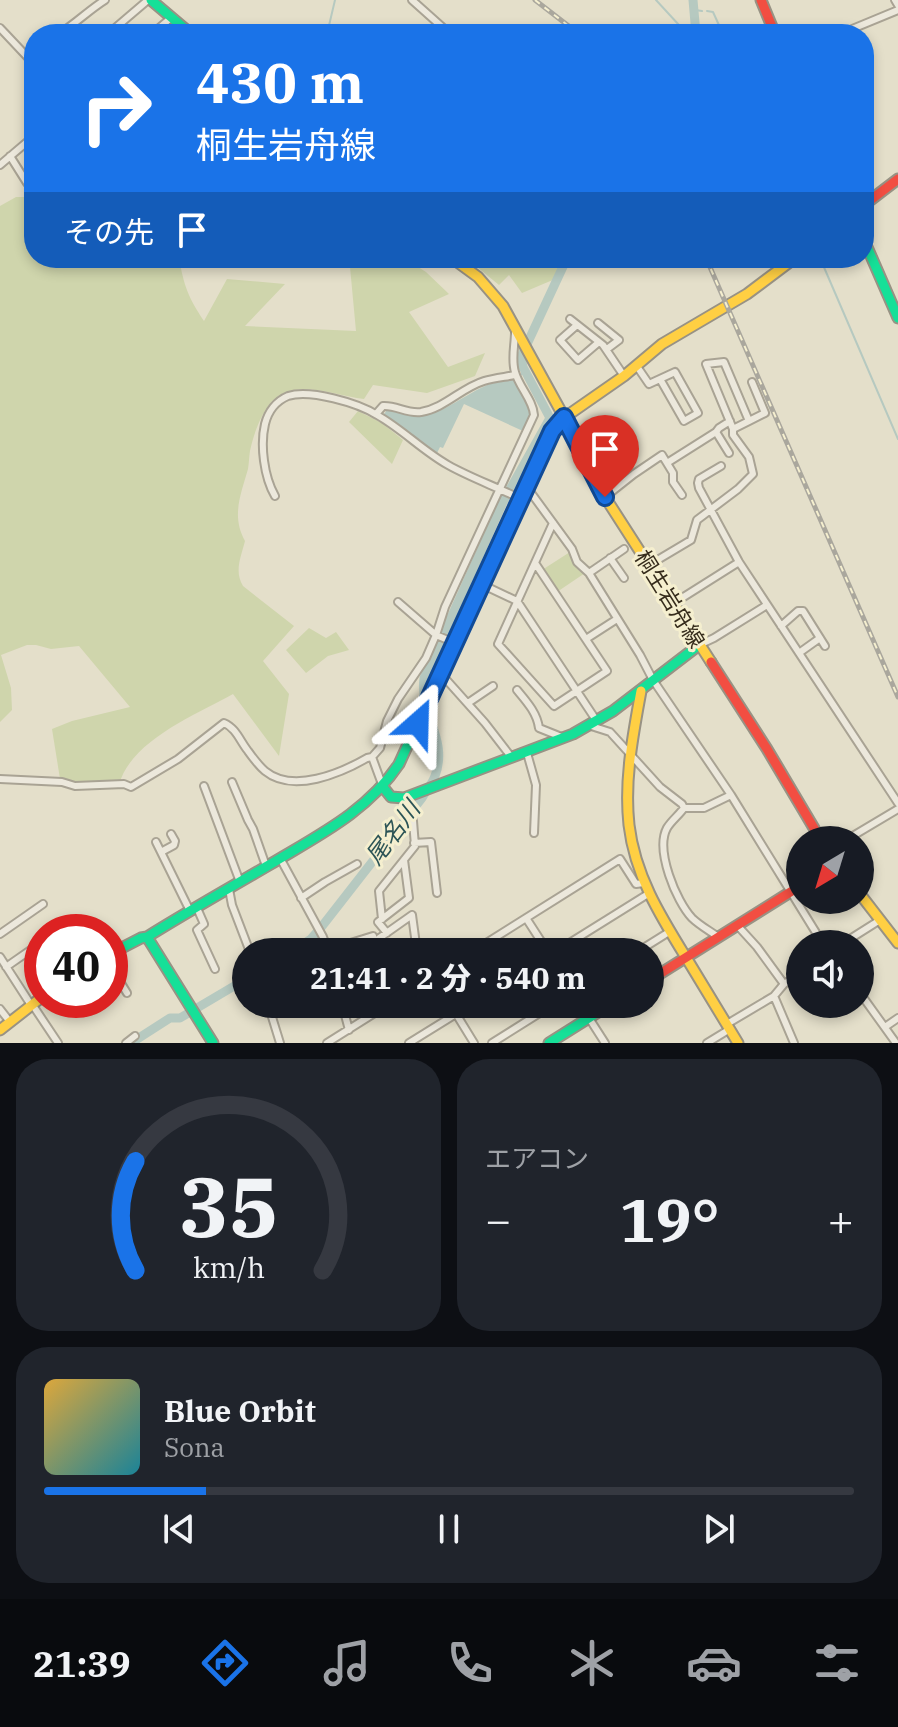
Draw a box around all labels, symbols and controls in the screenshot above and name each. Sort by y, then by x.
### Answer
text: 430 m [196,46,364,118]
icon: right [64,56,168,160]
text: 桐生岩舟線 [196,121,376,168]
icon: arrive [170,208,214,252]
text: その先 [64,212,154,251]
pin [571,415,639,497]
icon: arrive [583,427,627,471]
street label: 桐生岩舟線 [629,544,712,653]
position arrow [376,681,460,765]
water label: 尾名川 [358,792,428,871]
north arrow [786,826,874,914]
map controls [786,826,874,1018]
speed limit sign: 40 [24,914,128,1018]
button: sound [786,930,874,1018]
text: 21:41 · 2 分 · 540 m [310,958,586,997]
text: エアコン [485,1141,589,1175]
text: 35 [179,1152,278,1260]
text: 19° [619,1180,720,1259]
text: − [485,1191,511,1248]
text: + [828,1191,854,1248]
text: km/h [192,1249,265,1286]
text: Blue Orbit [164,1391,316,1430]
text: Sona [164,1430,225,1464]
icon: previous [157,1507,201,1551]
icon: pause [427,1507,471,1551]
icon: next [697,1507,741,1551]
icon: directions [197,1635,253,1691]
icon: music [319,1635,375,1691]
icon: phone [442,1635,498,1691]
icon: climate [564,1635,620,1691]
icon: car [686,1635,742,1691]
icon: filters [809,1635,865,1691]
text: 21:39 [33,1640,131,1687]

